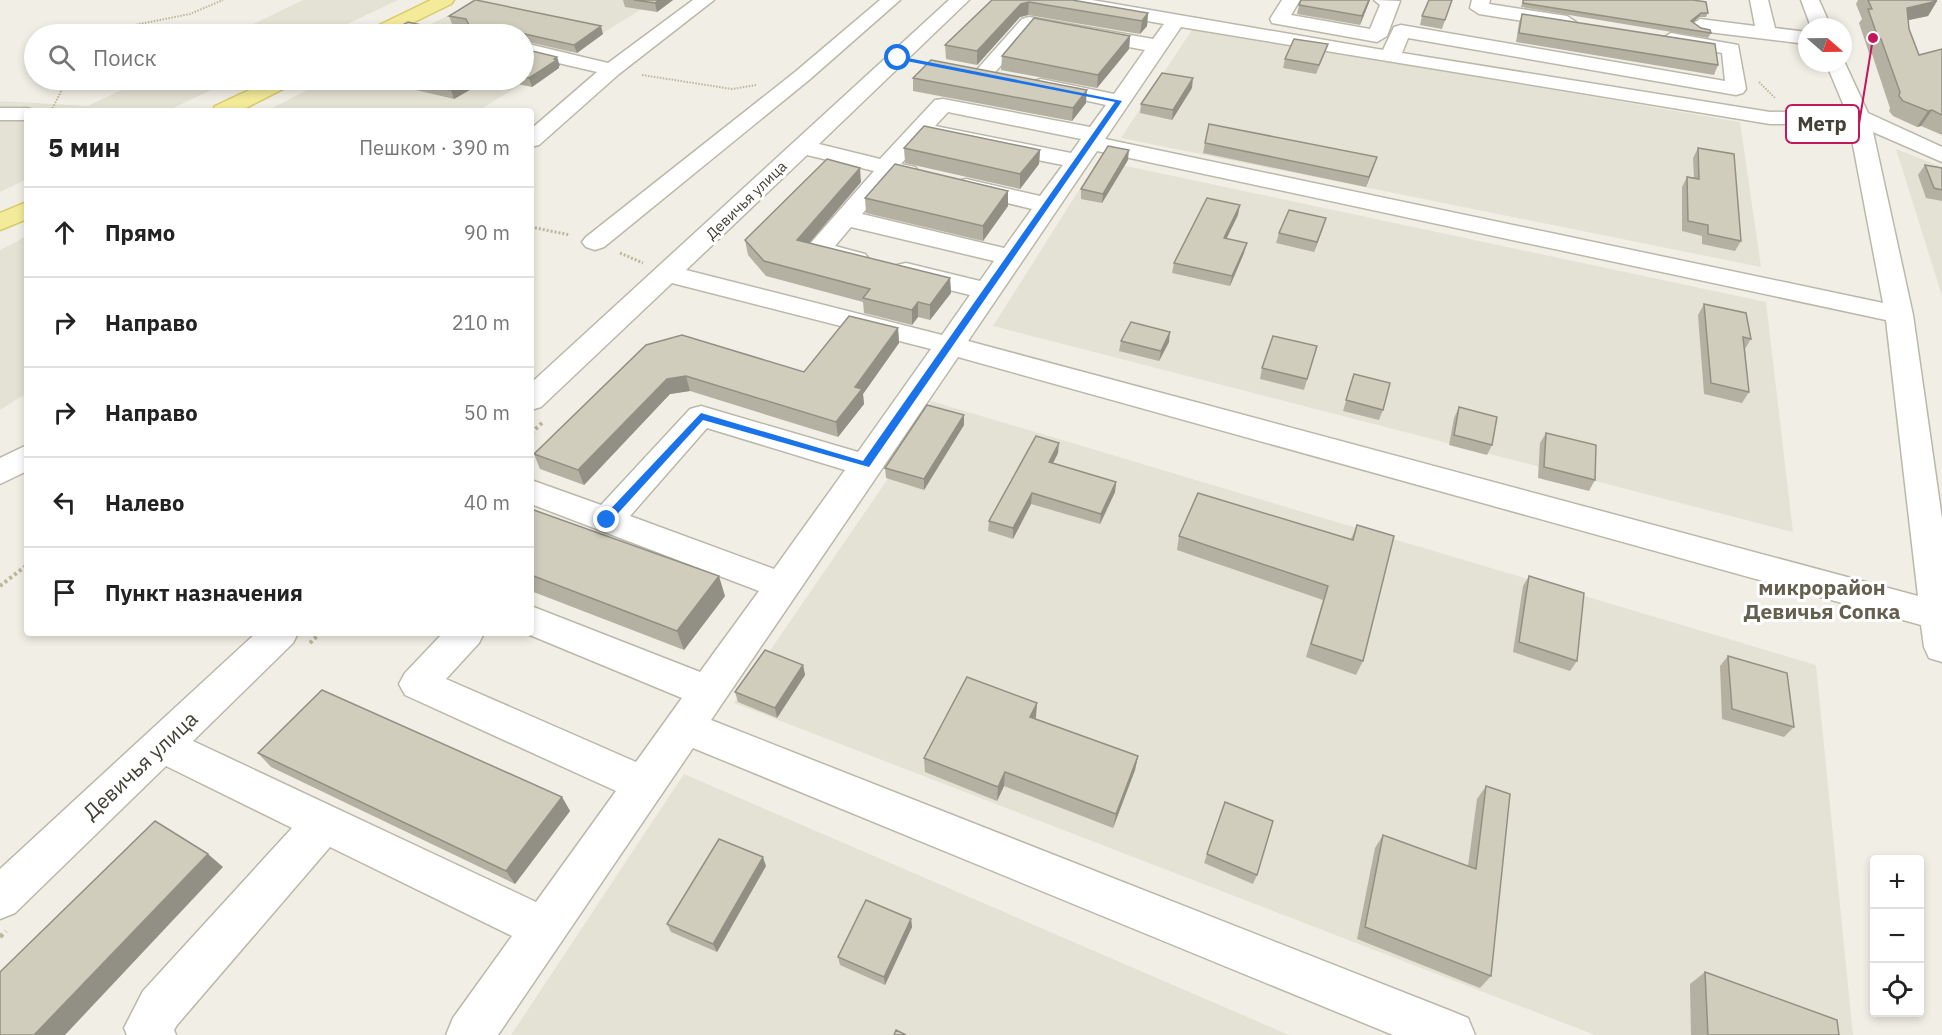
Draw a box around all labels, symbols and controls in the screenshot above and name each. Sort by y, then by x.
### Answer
north arrow [1798,18,1852,72]
search box [24,24,534,90]
icon: search [45,41,78,74]
text: Поиск [93,43,157,72]
route start [884,44,910,70]
callout: Метр [1786,105,1859,143]
text: Метр [1797,110,1847,137]
text: 5 мин [48,130,120,164]
text: Пешком · 390 m [359,134,510,161]
street label: Девичья улица [702,157,790,243]
icon: ahead [48,216,81,249]
text: Прямо [105,218,175,247]
text: 90 m [464,219,510,246]
icon: right [48,306,81,339]
text: Направо [105,308,198,337]
text: 210 m [452,309,510,336]
icon: right [48,396,81,429]
text: Направо [105,398,198,427]
text: 50 m [464,399,510,426]
icon: left [48,486,81,519]
text: Налево [105,488,184,517]
text: 40 m [464,489,510,516]
route end [593,506,619,532]
district label: микрорайон Девичья Сопка [1744,573,1900,625]
icon: arrive [48,576,81,609]
text: Пункт назначения [105,578,303,607]
street label: Девичья улица [77,705,203,825]
map controls [1870,855,1924,1017]
button: + [1870,855,1924,909]
button: − [1870,909,1924,963]
button: locate [1870,963,1924,1017]

